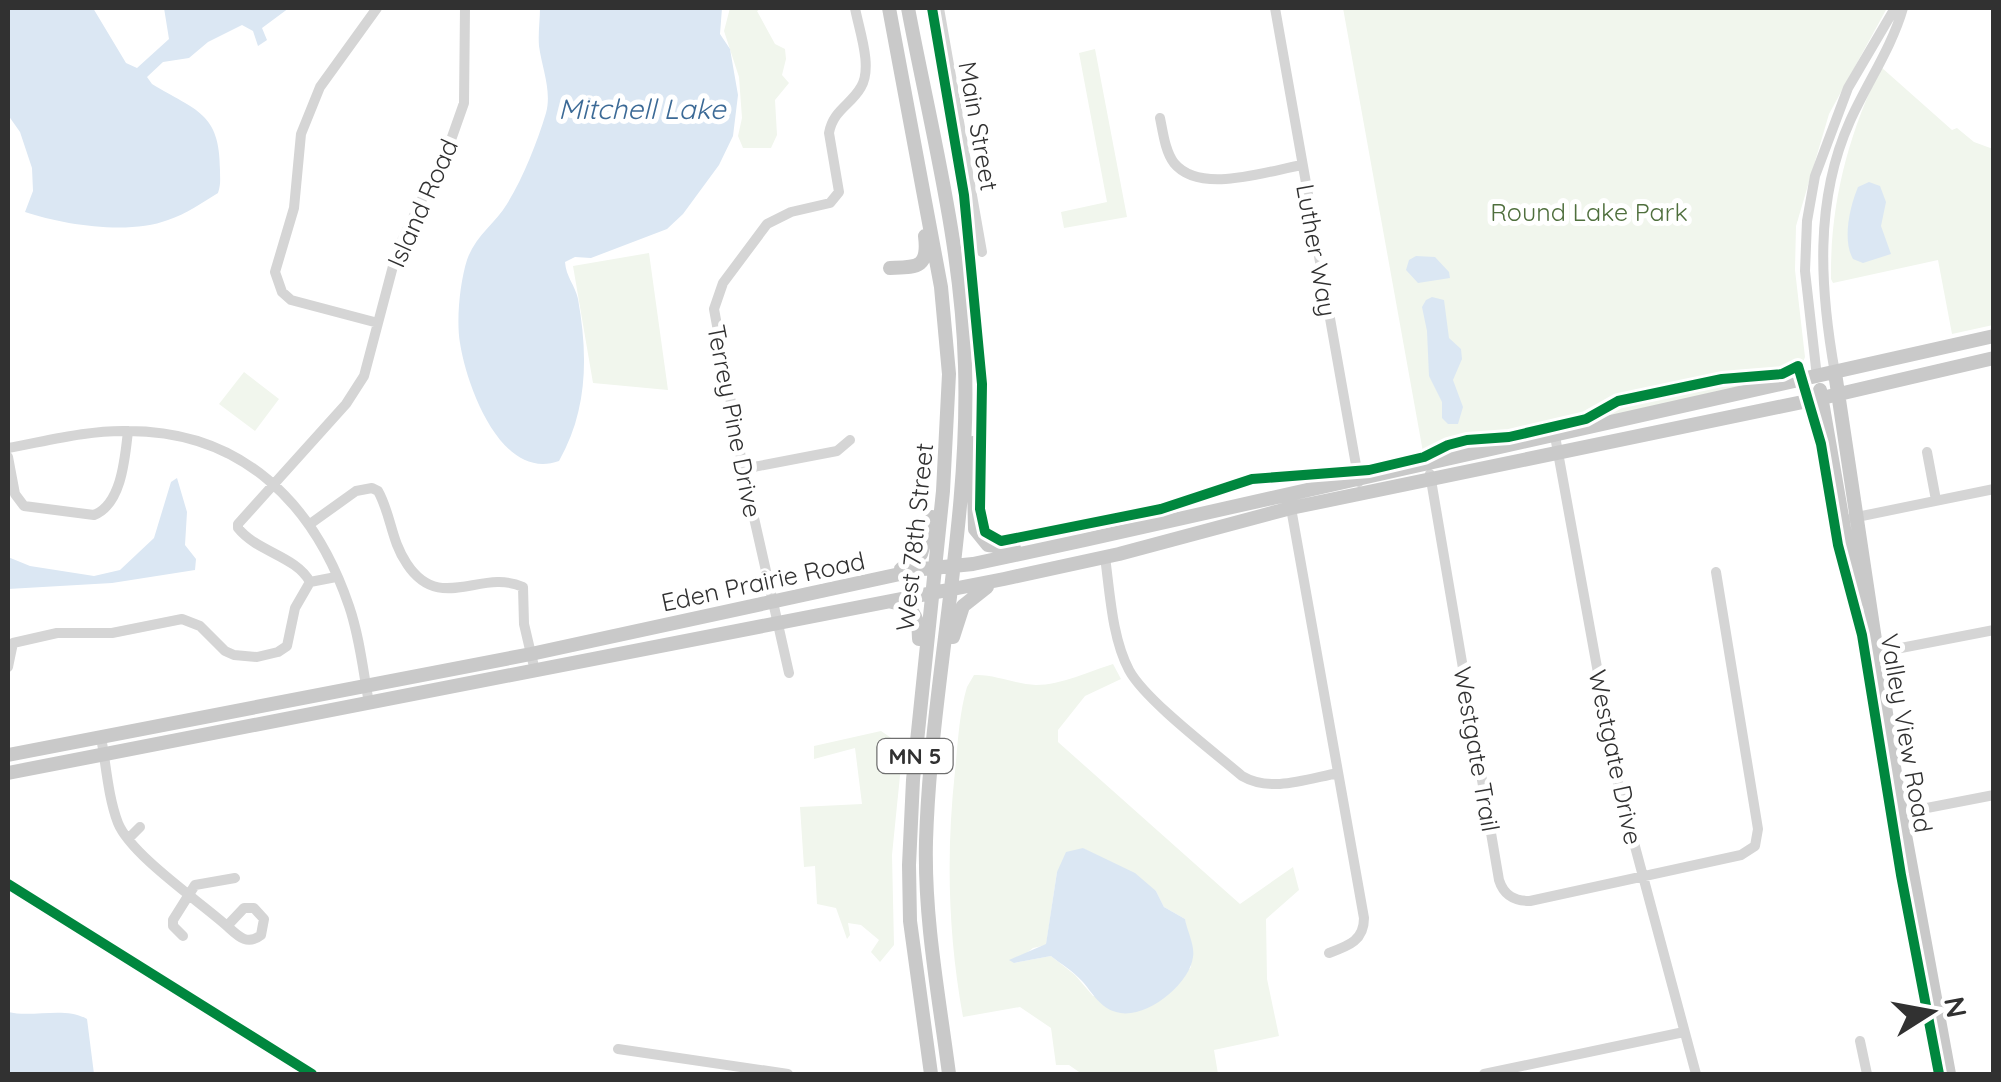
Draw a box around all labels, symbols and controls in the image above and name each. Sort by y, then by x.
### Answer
street label: Main Street [952,59,1006,193]
water label: Mitchell Lake [558,91,727,126]
street label: Island Road [380,134,464,272]
street label: Luther Way [1290,181,1344,319]
park label: Round Lake Park [1490,196,1688,227]
street label: Terrey Pine Drive [701,322,769,520]
street label: West 78th Street [889,441,939,633]
street label: Eden Prairie Road [658,544,868,618]
street label: Valley View Road [1874,631,1940,835]
street label: Westgate Trail [1447,664,1507,834]
street label: Westgate Drive [1582,667,1650,847]
road number: MN 5 [878,739,952,773]
north arrow [1881,962,1981,1062]
text: N [1937,994,1975,1021]

